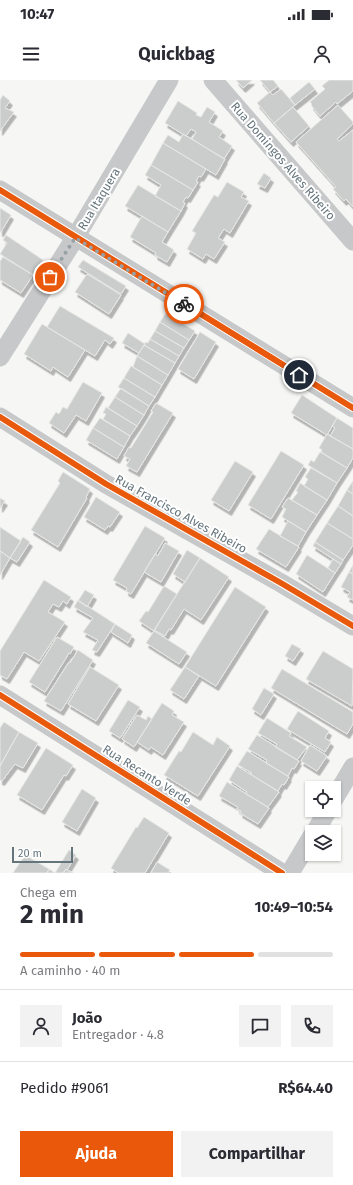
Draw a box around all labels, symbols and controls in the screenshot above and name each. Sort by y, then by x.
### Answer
text: 10:47 [20,5,54,23]
icon: menu [20,43,42,65]
text: Quickbag [138,43,215,65]
icon: person [311,43,333,65]
street label: Rua Domingos Alves Ribeiro [228,99,338,223]
street label: Rua Itaquera [75,166,123,232]
pin [33,260,67,294]
icon: bag [39,266,61,288]
courier [164,284,204,324]
icon: bike [173,293,195,315]
pin [282,358,316,392]
icon: home [288,364,310,386]
street label: Rua Francisco Alves Ribeiro [113,472,249,556]
street label: Rua Recanto Verde [100,742,194,808]
map controls [305,781,341,861]
button: locate [305,781,341,817]
button: layers [305,825,341,861]
scale bar [12,845,73,864]
text: 20 m [18,847,42,860]
text: Chega em [20,885,77,900]
text: 10:49–10:54 [254,898,333,916]
text: 2 min [20,899,84,930]
text: A caminho · 40 m [20,963,120,978]
button: person [20,1005,62,1047]
button: chat [239,1005,281,1047]
button: phone [291,1005,333,1047]
text: João [72,1009,102,1027]
text: Entregador · 4.8 [72,1027,164,1042]
text: Pedido #9061 [20,1079,109,1097]
text: R$64.40 [278,1079,333,1097]
button: Ajuda [20,1131,173,1177]
button: Compartilhar [181,1131,333,1177]

